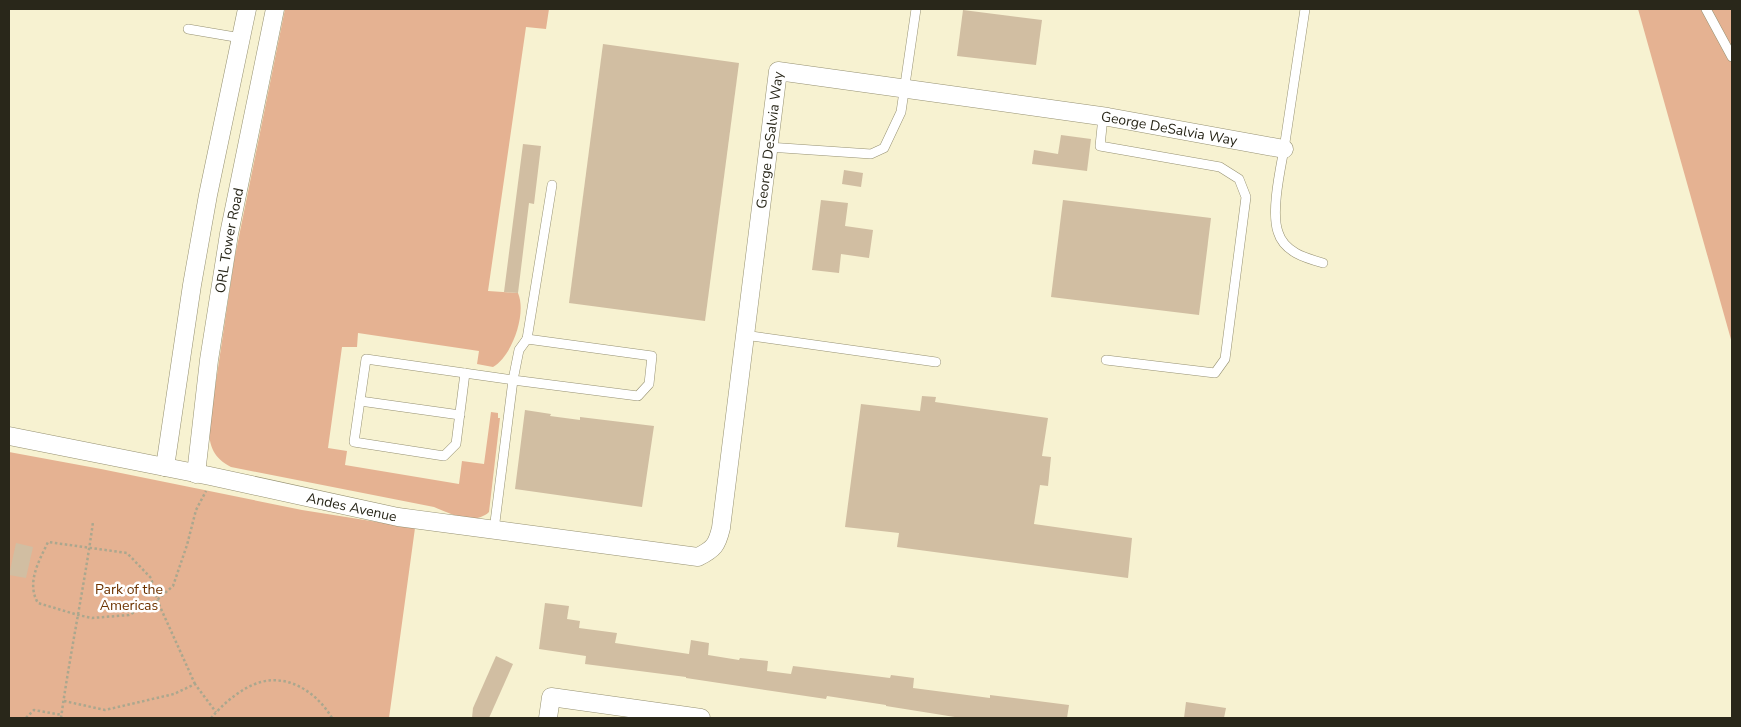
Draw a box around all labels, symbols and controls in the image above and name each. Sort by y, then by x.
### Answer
street label: George DeSalvia Way [752,69,788,210]
street label: George DeSalvia Way [1100,107,1240,150]
street label: ORL Tower Road [211,186,248,295]
street label: Andes Avenue [305,488,398,526]
park label: Park of the Americas [95,580,163,615]

